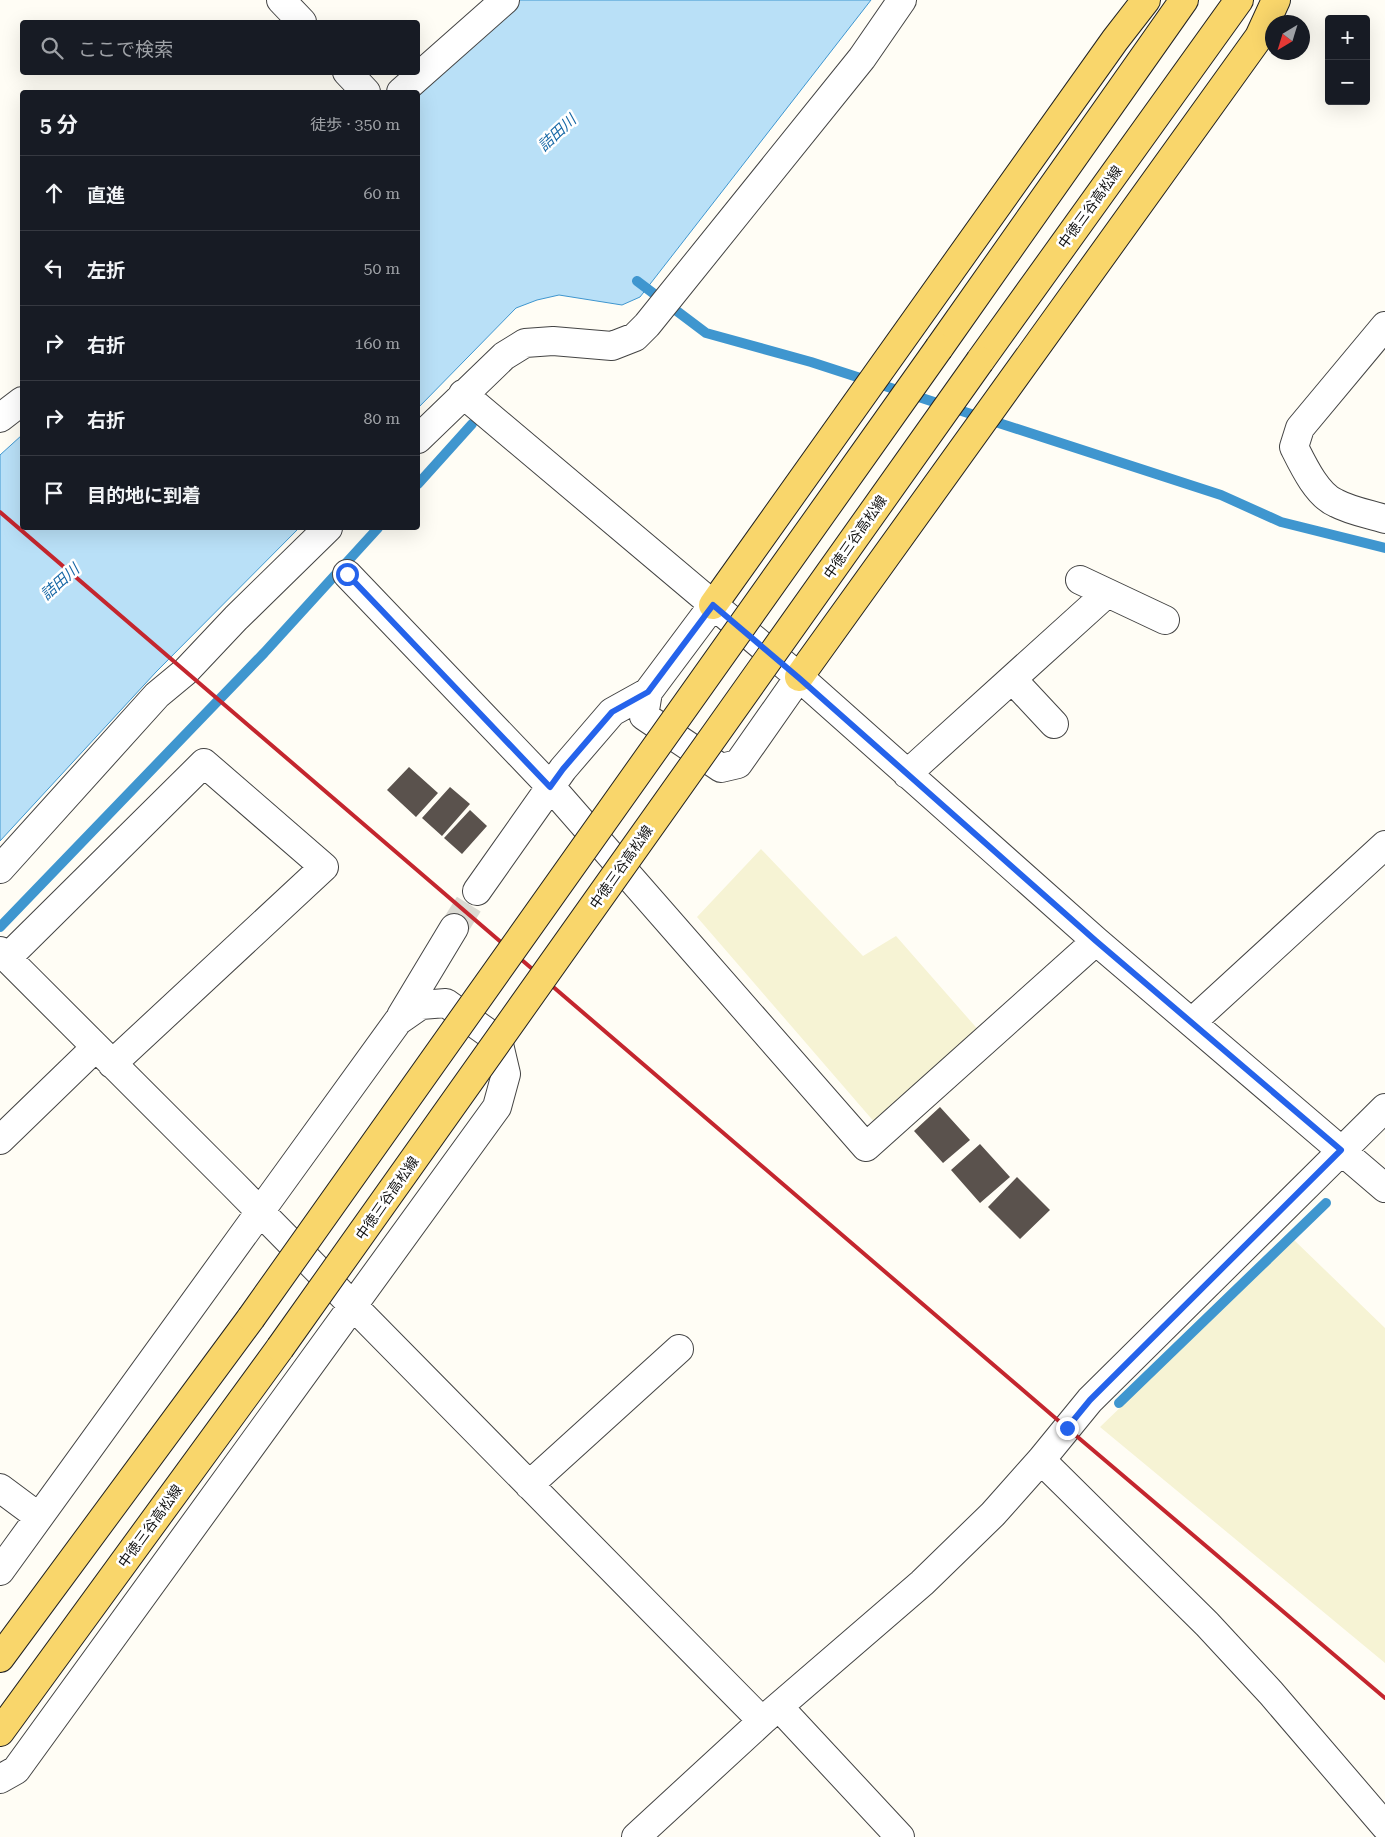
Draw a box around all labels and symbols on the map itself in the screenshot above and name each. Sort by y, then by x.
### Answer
north arrow [1265,15,1310,60]
water label: 詰田川 [534,110,581,155]
street label: 中徳三谷高松線 [1055,163,1125,251]
street label: 中徳三谷高松線 [820,492,890,582]
water label: 詰田川 [37,559,84,604]
route start [336,563,359,586]
street label: 中徳三谷高松線 [586,822,656,912]
street label: 中徳三谷高松線 [352,1153,422,1243]
route end [1056,1417,1079,1440]
street label: 中徳三谷高松線 [115,1482,185,1570]

